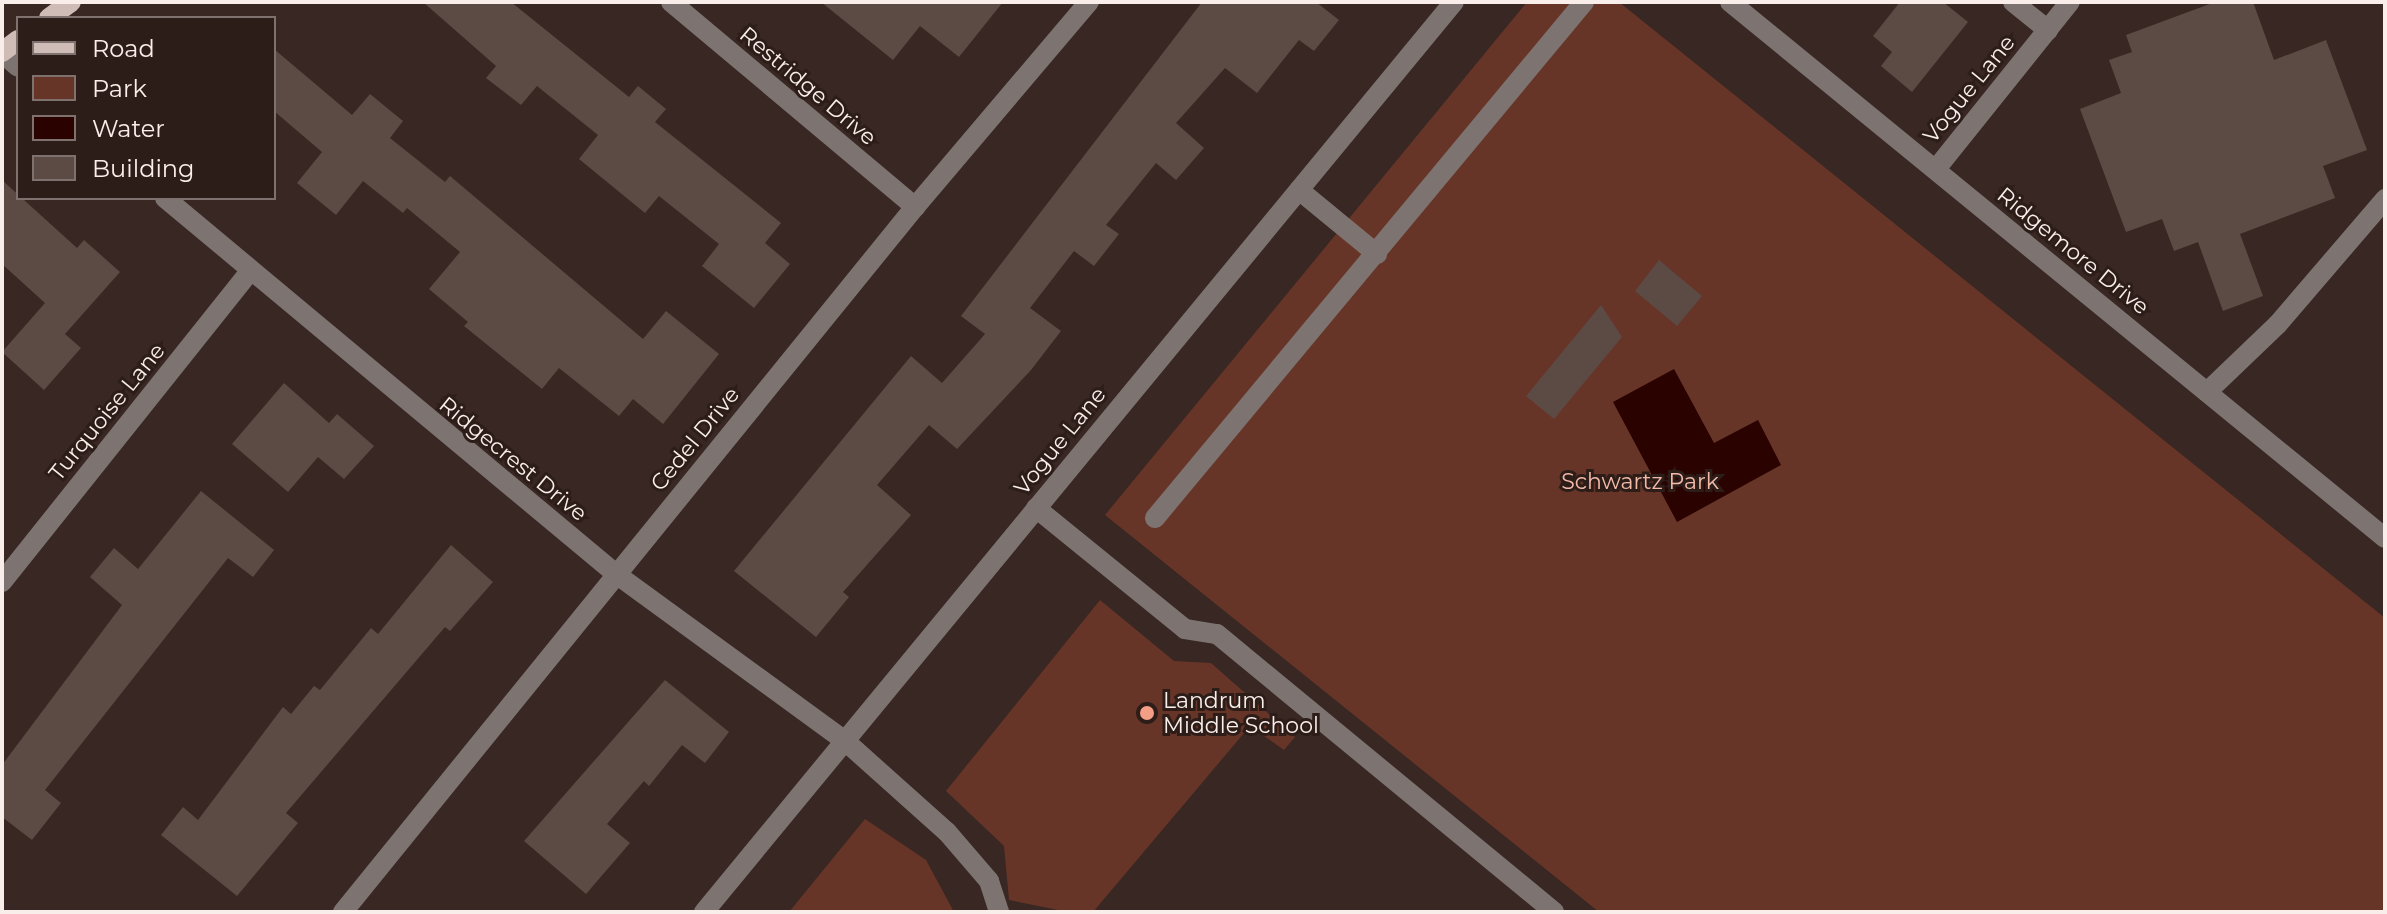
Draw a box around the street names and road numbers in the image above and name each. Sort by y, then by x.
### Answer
street label: Restridge Drive [734,21,882,151]
street label: Vogue Lane [1918,30,2020,148]
street label: Ridgemore Drive [1992,182,2154,320]
street label: Turquoise Lane [44,338,170,486]
street label: Cedel Drive [645,382,745,496]
street label: Vogue Lane [1009,382,1111,500]
street label: Ridgecrest Drive [434,391,592,527]

